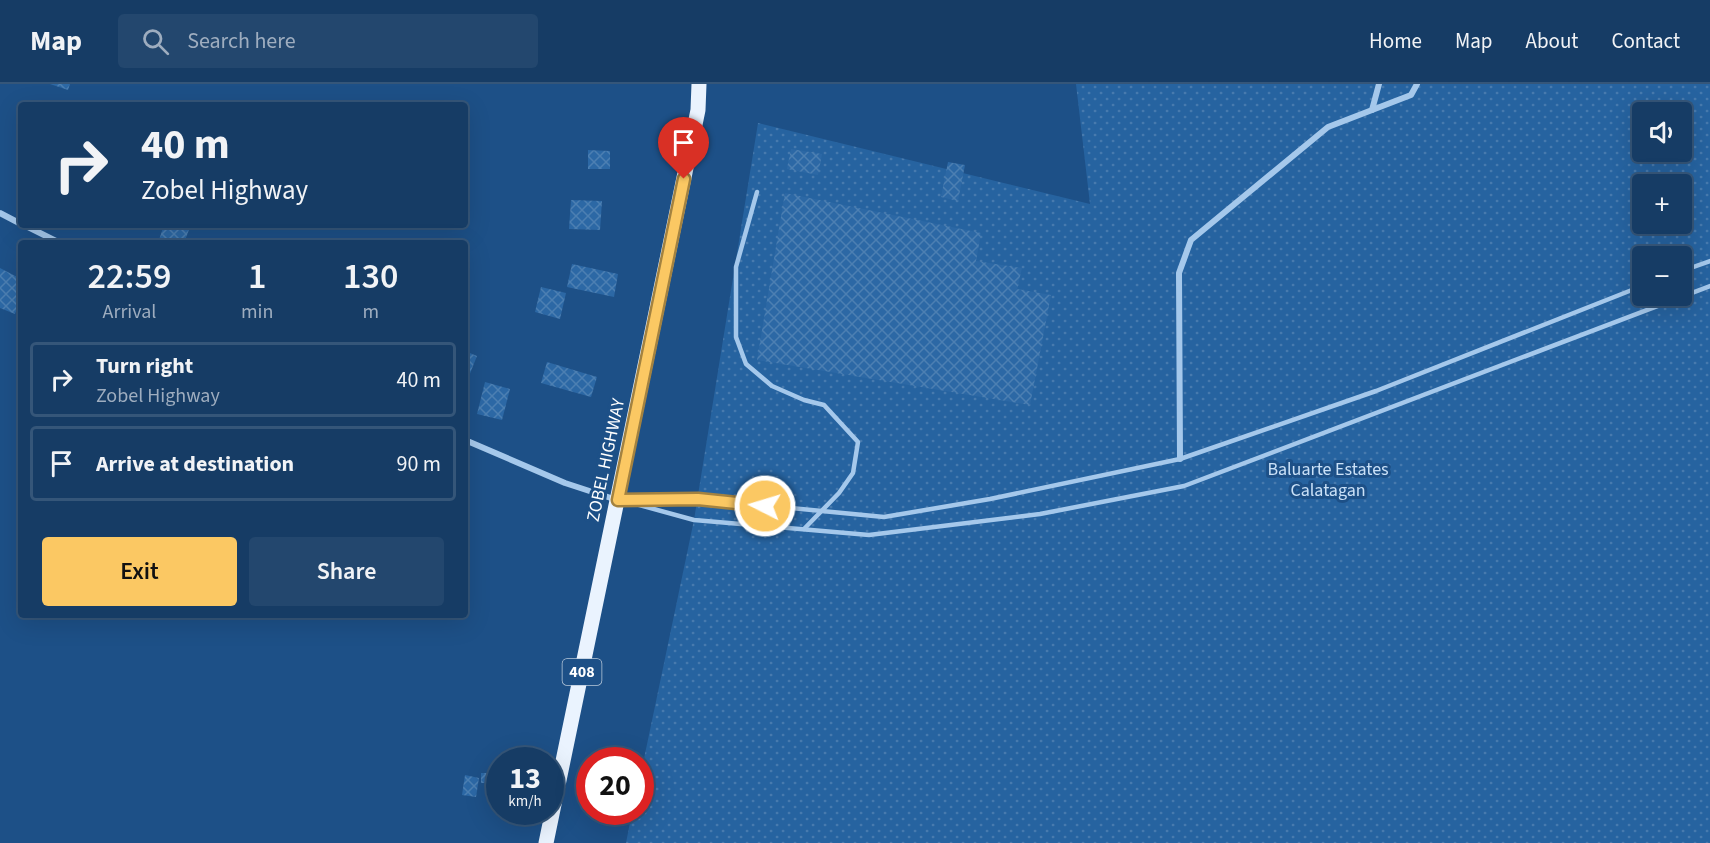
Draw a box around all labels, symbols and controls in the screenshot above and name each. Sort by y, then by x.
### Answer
search box [118,14,538,68]
text: Map [30,21,82,61]
icon: search [139,25,172,58]
text: Search here [187,25,296,57]
text: Home [1369,26,1422,56]
text: Map [1455,26,1493,56]
text: About [1526,26,1578,56]
text: Contact [1611,26,1680,56]
map controls [1632,102,1692,306]
button: sound [1632,102,1692,162]
text: 40 m [141,115,230,175]
pin [658,117,709,179]
icon: right [42,126,120,204]
icon: arrive [667,126,700,159]
text: Zobel Highway [141,171,308,210]
button: + [1632,174,1692,234]
button: − [1632,246,1692,306]
text: 22:59 [88,251,171,302]
text: 1 [248,251,266,302]
text: 130 [343,251,398,302]
text: Arrival [103,298,156,326]
text: min [241,298,273,326]
text: m [362,298,379,326]
text: Turn right [96,350,193,382]
icon: right [45,363,78,396]
text: 40 m [396,364,441,396]
text: Zobel Highway [96,382,220,410]
street label: ZOBEL HIGHWAY [581,396,631,524]
icon: arrive [45,447,78,480]
text: Arrive at destination [96,448,294,480]
text: 90 m [396,448,441,480]
park label: Baluarte Estates Calatagan [1267,457,1389,503]
position arrow [733,474,797,538]
button: Exit [42,537,237,606]
button: Share [249,537,444,606]
road number: 408 [562,659,602,685]
speed limit sign: 20 [576,747,654,825]
text: 13 [509,757,541,800]
text: km/h [508,791,542,812]

